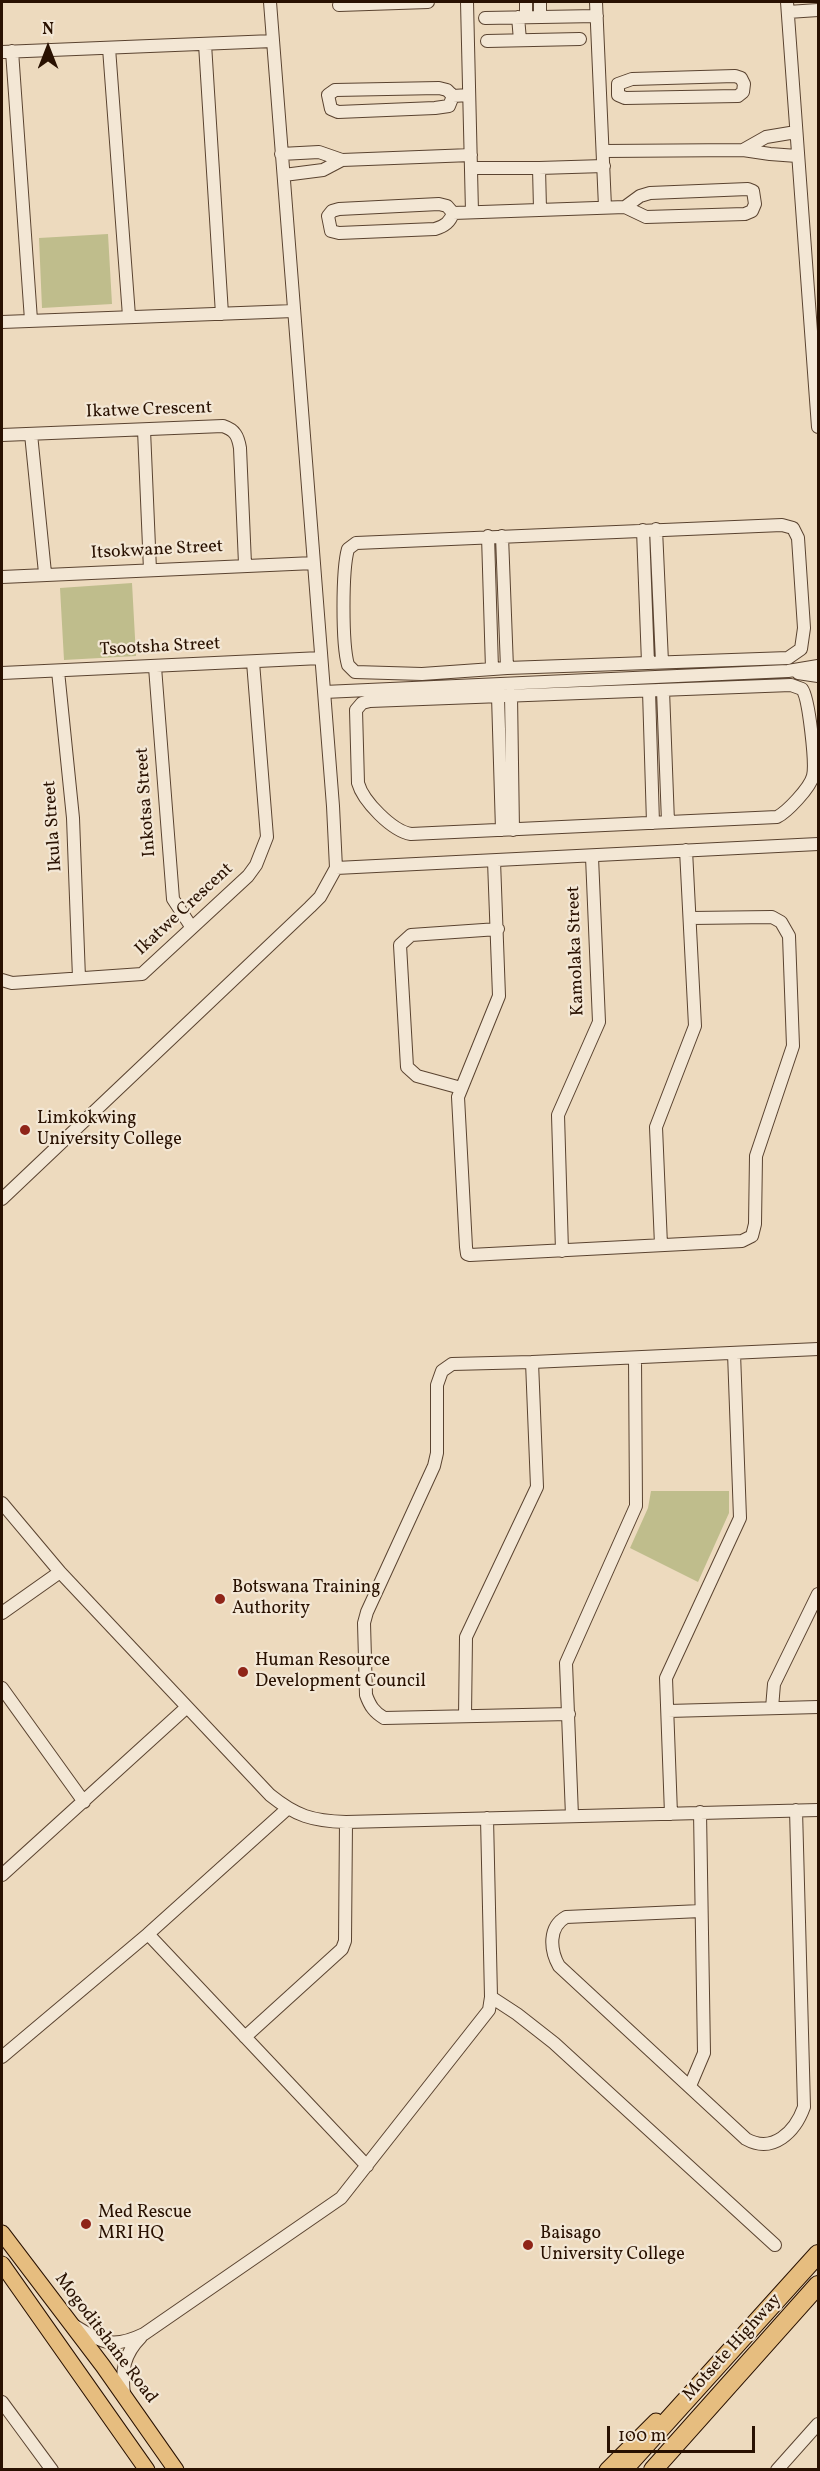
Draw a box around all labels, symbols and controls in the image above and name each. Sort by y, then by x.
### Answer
north arrow [18,18,78,78]
text: N [42,19,54,41]
street label: Ikatwe Crescent [86,398,212,424]
street label: Itsokwane Street [90,537,224,565]
street label: Tsootsha Street [99,634,221,662]
street label: Inkotsa Street [132,746,162,858]
street label: Ikula Street [40,780,68,872]
street label: Ikatwe Crescent [131,859,239,961]
street label: Kamolaka Street [564,885,590,1017]
place label: Limkokwing University College [37,1109,182,1152]
marker: Limkokwing University College [18,1123,32,1137]
place label: Botswana Training Authority [232,1578,380,1620]
marker: Botswana Training Authority [213,1592,227,1606]
place label: Human Resource Development Council [255,1651,426,1694]
marker: Human Resource Development Council [236,1665,250,1679]
place label: Med Rescue MRI HQ [98,2203,192,2246]
marker: Med Rescue MRI HQ [79,2217,93,2231]
place label: Baisago University College [540,2224,685,2266]
marker: Baisago University College [521,2238,535,2252]
street label: Mogoditshane Road [49,2270,161,2408]
street label: Motsete Highway [679,2290,787,2406]
scale bar [610,2414,758,2452]
text: 100 m [618,2424,667,2449]

